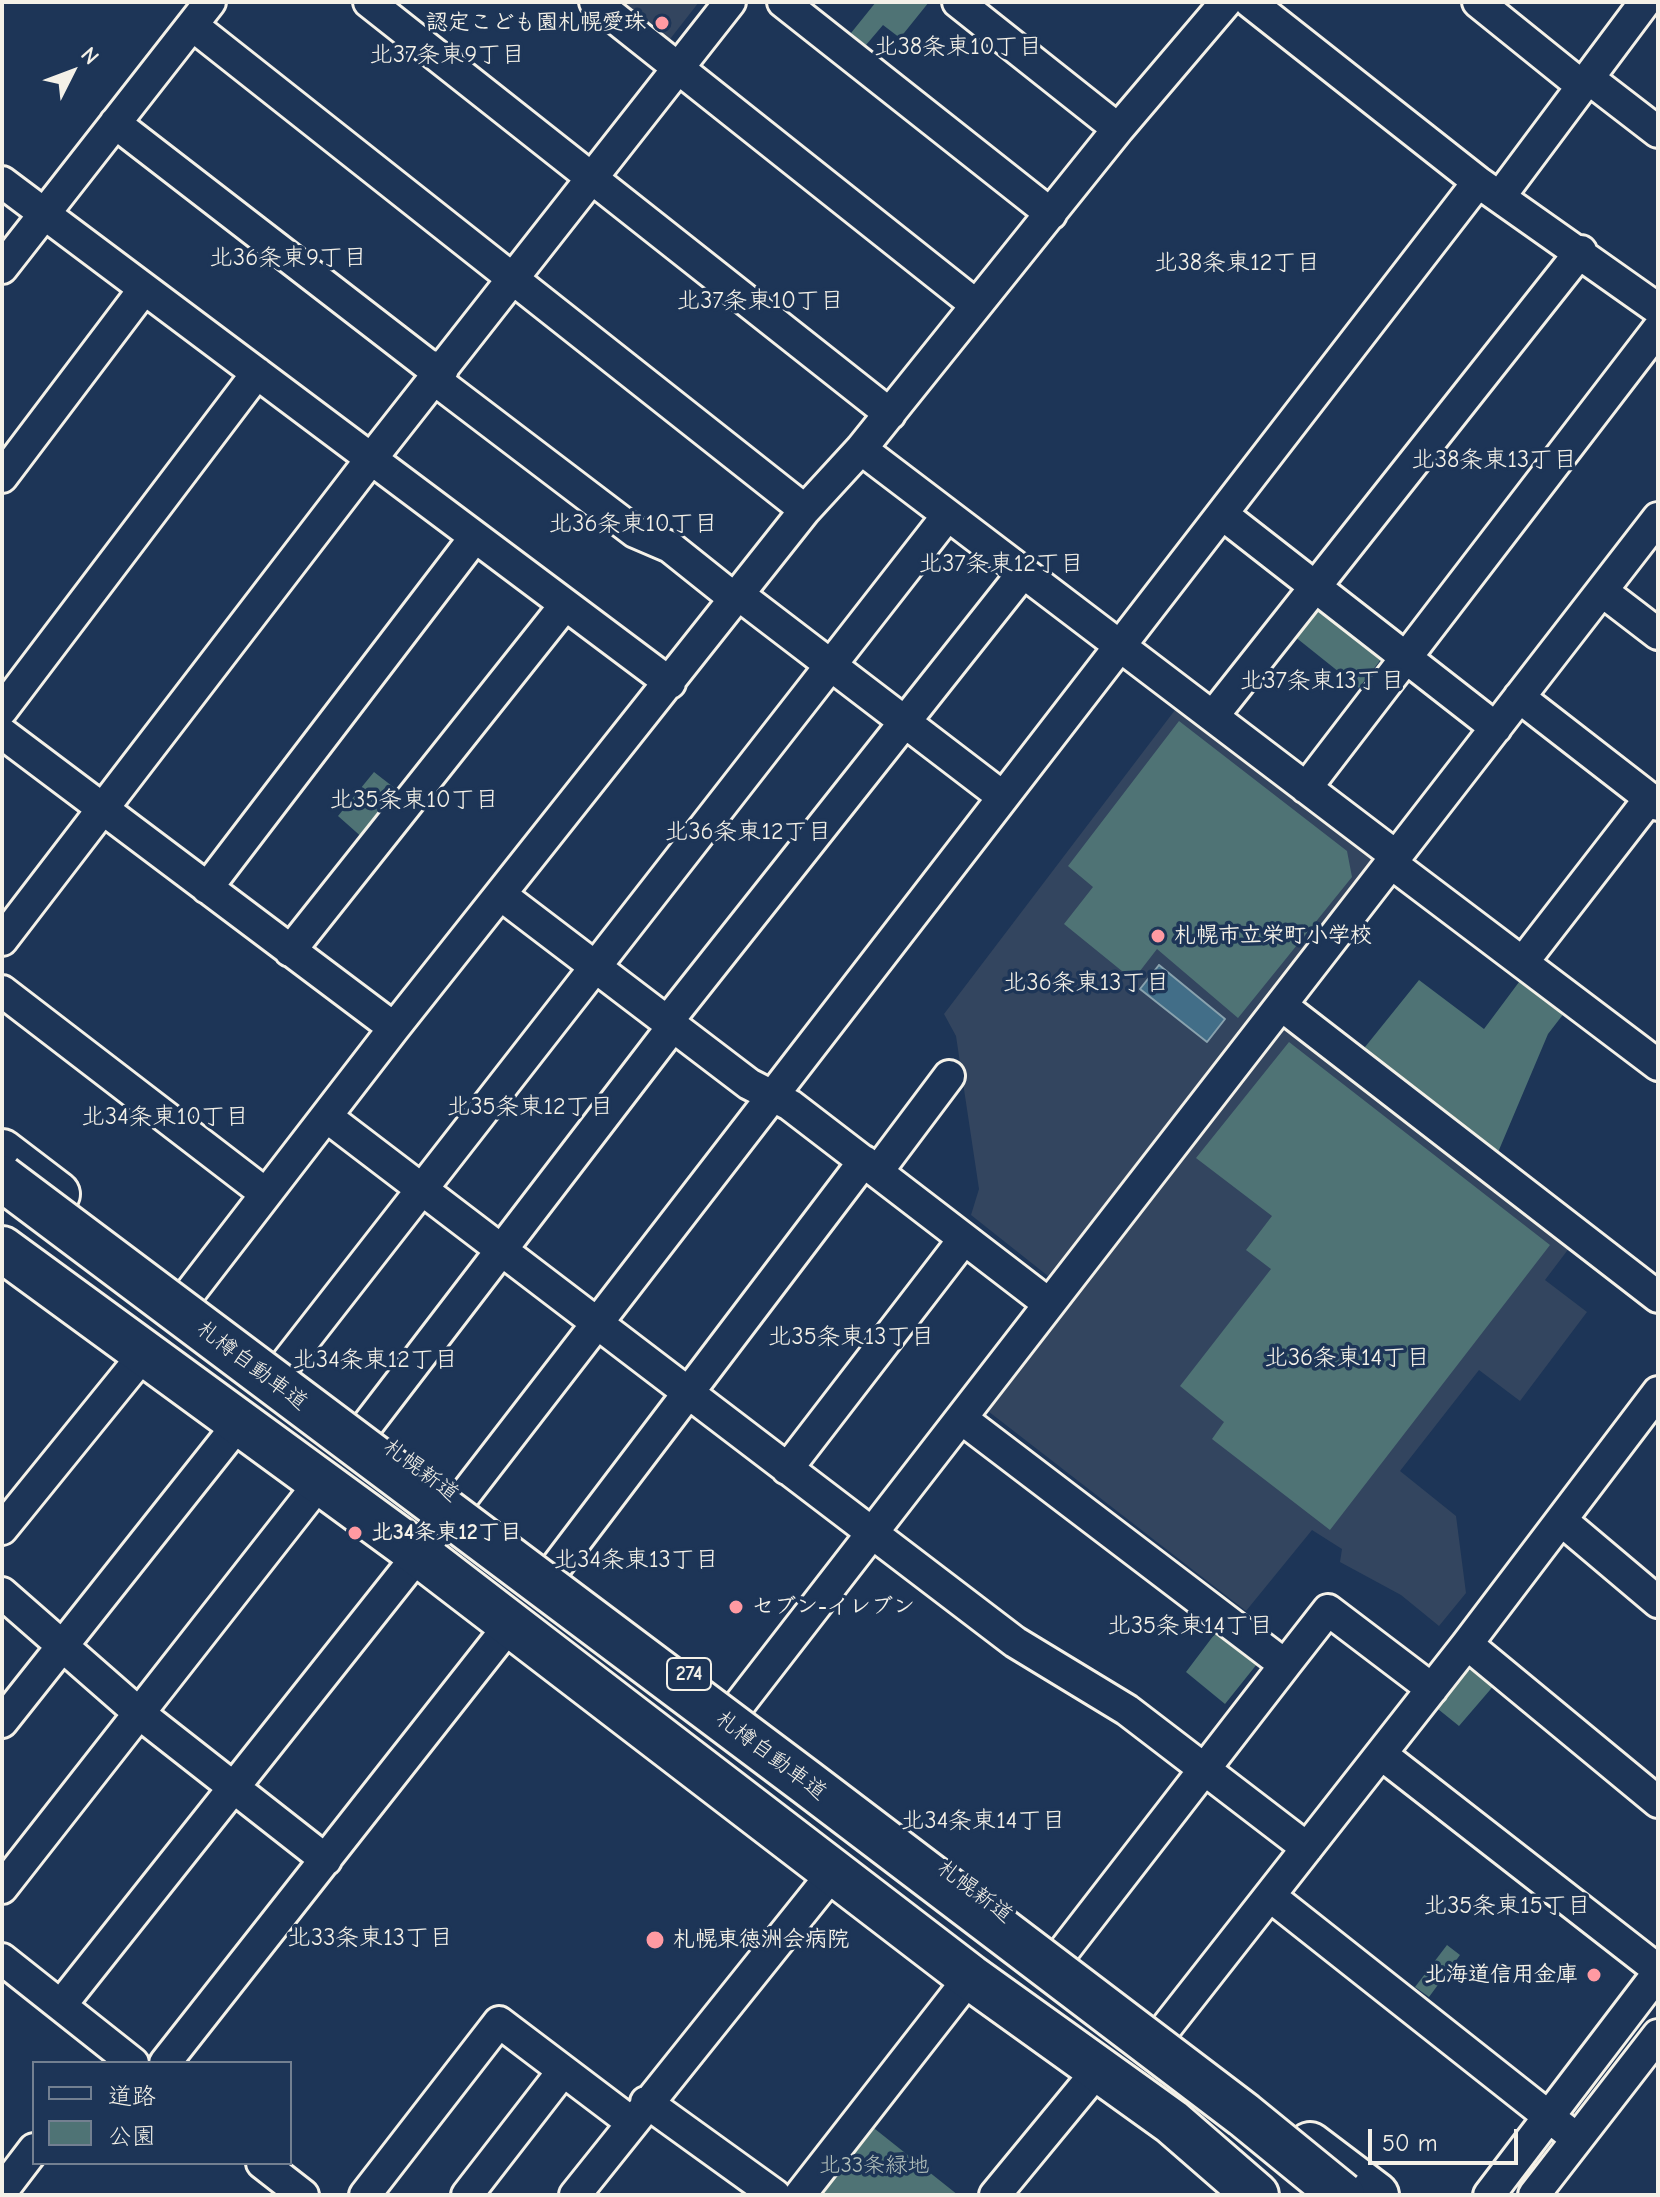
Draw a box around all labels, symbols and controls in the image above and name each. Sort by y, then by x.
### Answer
place label: 認定こども園札幌愛珠 [426,10,646,36]
marker: 認定こども園札幌愛珠 [653,14,671,32]
north arrow [32,32,112,112]
district label: 北38条東10丁目 [874,33,1042,61]
district label: 北37条東9丁目 [369,41,525,69]
text: N [75,42,104,70]
district label: 北36条東9丁目 [209,244,367,272]
district label: 北38条東12丁目 [1154,249,1320,277]
district label: 北37条東10丁目 [676,287,844,315]
district label: 北38条東13丁目 [1411,446,1577,474]
district label: 北36条東10丁目 [548,510,718,538]
district label: 北37条東12丁目 [918,550,1084,578]
district label: 北37条東13丁目 [1239,667,1405,695]
district label: 北35条東10丁目 [329,786,499,814]
district label: 北36条東12丁目 [664,818,832,846]
place label: 札幌市立栄町小学校 [1174,923,1372,949]
marker: 札幌市立栄町小学校 [1149,927,1167,945]
district label: 北36条東13丁目 [1003,969,1169,997]
district label: 北35条東12丁目 [446,1093,614,1121]
district label: 北34条東10丁目 [81,1103,249,1131]
street label: 札樽自動車道 [191,1316,313,1416]
district label: 北35条東13丁目 [768,1323,934,1351]
district label: 北36条東14丁目 [1264,1344,1430,1372]
district label: 北34条東12丁目 [292,1346,458,1374]
street label: 札幌新道 [378,1434,464,1508]
place label: 北34条東12丁目 [371,1520,522,1546]
marker: 北34条東12丁目 [346,1524,364,1542]
district label: 北34条東13丁目 [553,1546,719,1574]
place label: セブン-イレブン [752,1594,915,1620]
marker: セブン-イレブン [727,1598,745,1616]
district label: 北35条東14丁目 [1107,1612,1273,1640]
road number: 274 [667,1658,711,1690]
street label: 札樽自動車道 [710,1706,832,1806]
district label: 北34条東14丁目 [901,1807,1065,1835]
street label: 札幌新道 [932,1855,1018,1929]
district label: 北35条東15丁目 [1423,1892,1591,1920]
district label: 北33条東13丁目 [287,1924,453,1952]
place label: 札幌東徳洲会病院 [673,1927,849,1953]
marker: 札幌東徳洲会病院 [644,1929,666,1951]
place label: 北海道信用金庫 [1424,1962,1578,1988]
marker: 北海道信用金庫 [1585,1966,1603,1984]
legend [32,2061,292,2165]
text: 道路 [108,2082,156,2110]
scale bar [1372,2113,1522,2163]
text: 公園 [108,2122,156,2150]
text: 50 m [1382,2129,1438,2157]
park label: 北33条緑地 [819,2153,929,2179]

